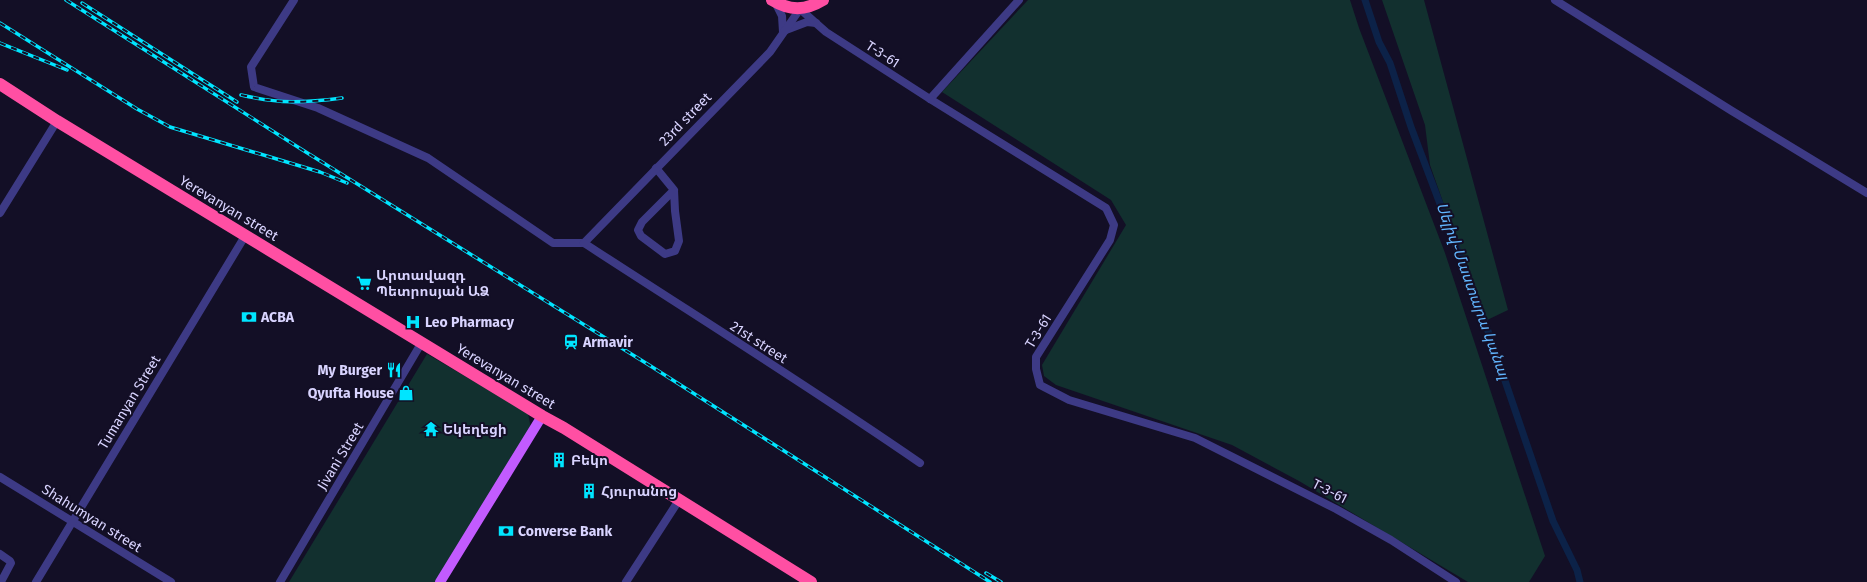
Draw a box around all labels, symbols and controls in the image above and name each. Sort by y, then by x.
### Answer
street label: T-3-61 [863,37,903,72]
street label: 23rd street [656,88,716,150]
street label: Yerevanyan street [176,172,282,245]
water label: Սելիվ֊Մաստարա կանալ [1433,200,1514,383]
place label: Արտավազդ Պետրոսյան ԱՁ [376,267,489,300]
supermarket icon: Արտավազդ Պետրոսյան ԱՁ [355,274,373,292]
bank icon: ACBA [240,308,258,326]
place label: ACBA [260,309,295,326]
street label: T-3-61 [1022,311,1055,351]
hospital icon: Leo Pharmacy [404,313,422,331]
place label: Leo Pharmacy [425,314,515,331]
street label: 21st street [727,318,791,368]
station icon: Armavir [562,333,580,351]
place label: Armavir [582,334,633,351]
street label: Yerevanyan street [453,340,559,413]
street label: Tumanyan Street [95,351,165,452]
restaurant icon: My Burger [385,361,403,379]
place label: My Burger [318,362,382,379]
shop icon: Qyufta House [397,384,415,402]
place label: Qyufta House [308,385,394,402]
street label: Jivani Street [313,418,368,493]
temple icon: Եկեղեցի [422,420,440,438]
place label: Եկեղեցի [443,421,507,438]
building icon: Բեկո [550,451,568,469]
place label: Բեկո [571,452,608,469]
street label: T-3-61 [1310,476,1350,507]
street label: Shahumyan street [39,481,146,557]
building icon: Հյուրանոց [580,482,598,500]
place label: Հյուրանոց [601,483,677,500]
bank icon: Converse Bank [497,522,515,540]
place label: Converse Bank [518,523,612,540]

